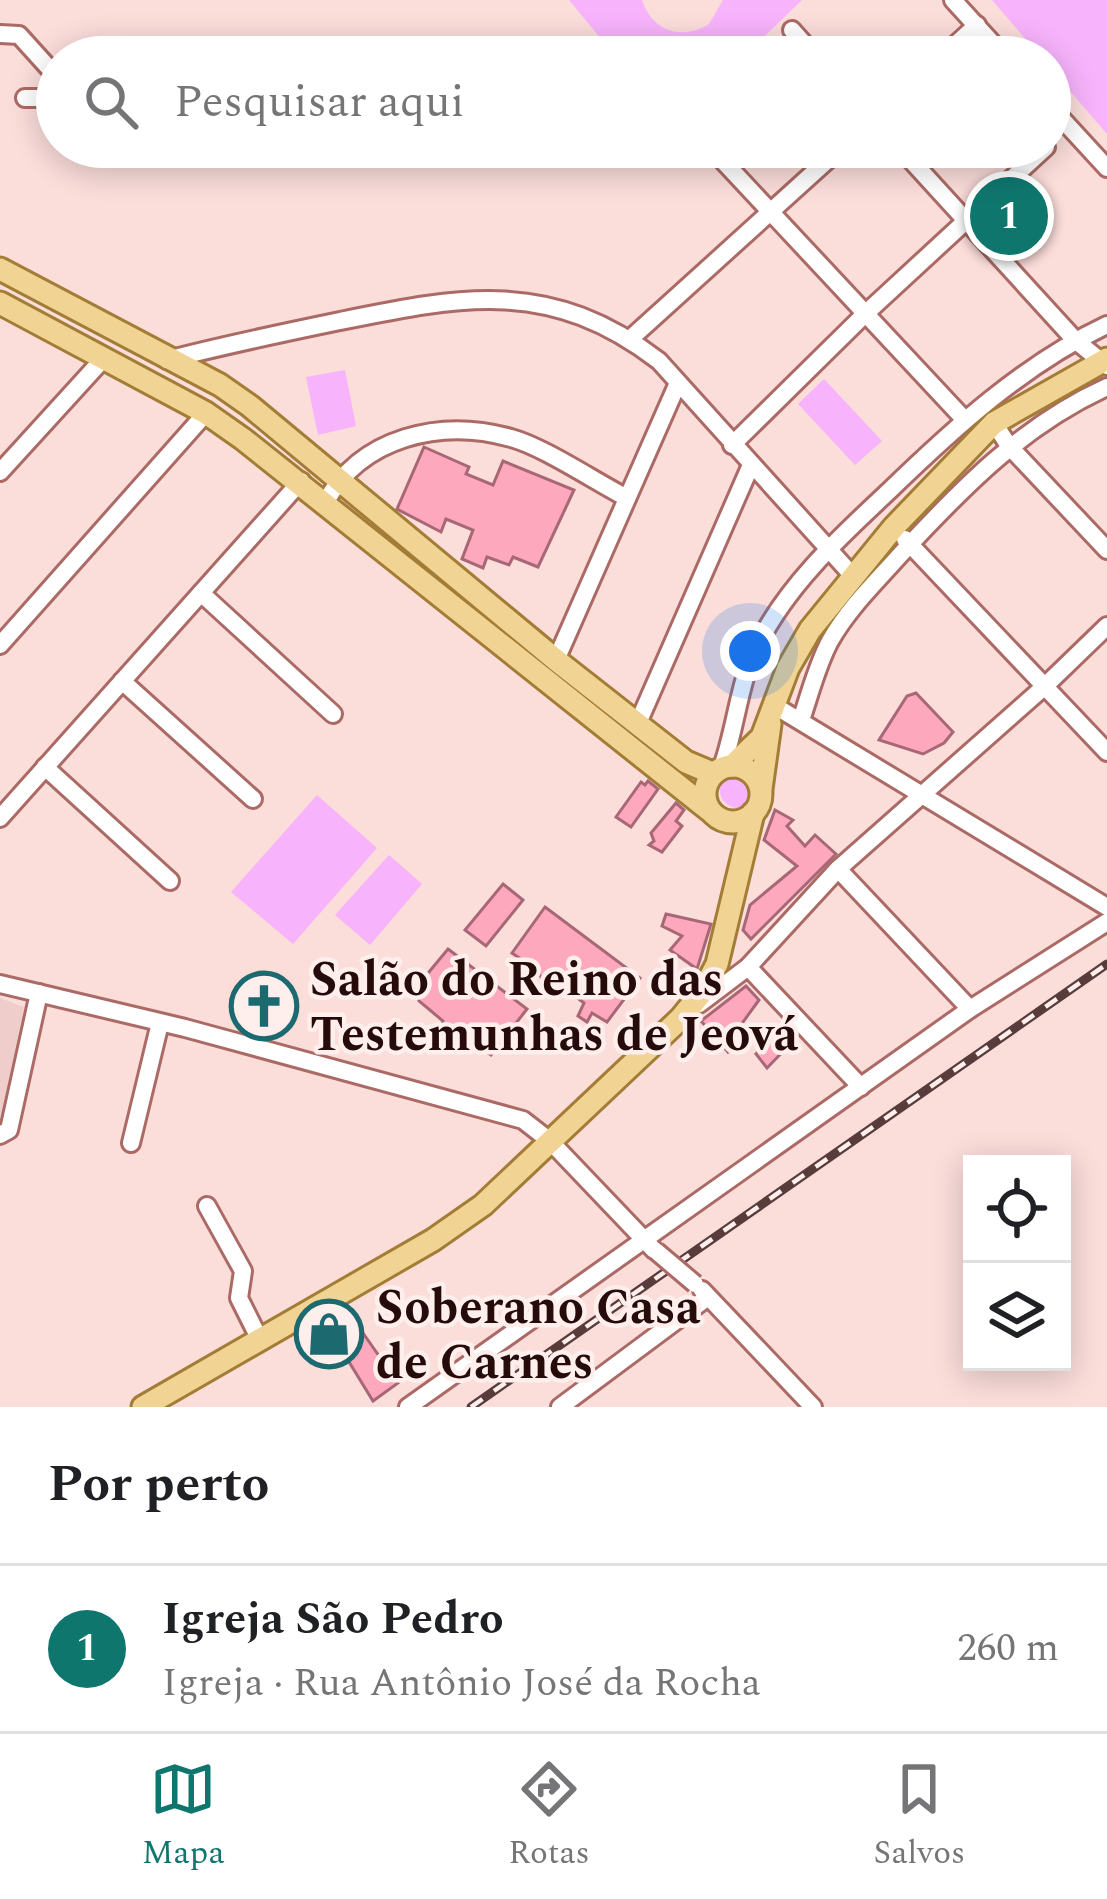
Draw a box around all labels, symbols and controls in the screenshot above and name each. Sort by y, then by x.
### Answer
search box [36,36,1071,168]
text: Pesquisar aqui [174,68,464,137]
icon: search [78,69,144,135]
pin: 1 [970,171,1048,261]
your location [720,621,780,681]
place label: Salão do Reino das Testemunhas de Jeová [310,944,798,1072]
church icon: Salão do Reino das Testemunhas de Jeová [229,971,299,1041]
map controls [963,1155,1071,1371]
button: locate [963,1155,1071,1263]
button: layers [963,1263,1071,1371]
place label: Soberano Casa de Carnes [376,1272,701,1400]
shop icon: Soberano Casa de Carnes [294,1299,364,1369]
text: Por perto [48,1446,270,1524]
text: Igreja São Pedro [162,1585,504,1654]
text: 1 [76,1619,98,1678]
text: 260 m [957,1619,1059,1678]
text: Igreja · Rua Antônio José da Rocha [162,1654,761,1713]
tab: Mapa [142,1756,225,1878]
tab: Rotas [508,1756,590,1878]
tab: Salvos [873,1756,965,1878]

